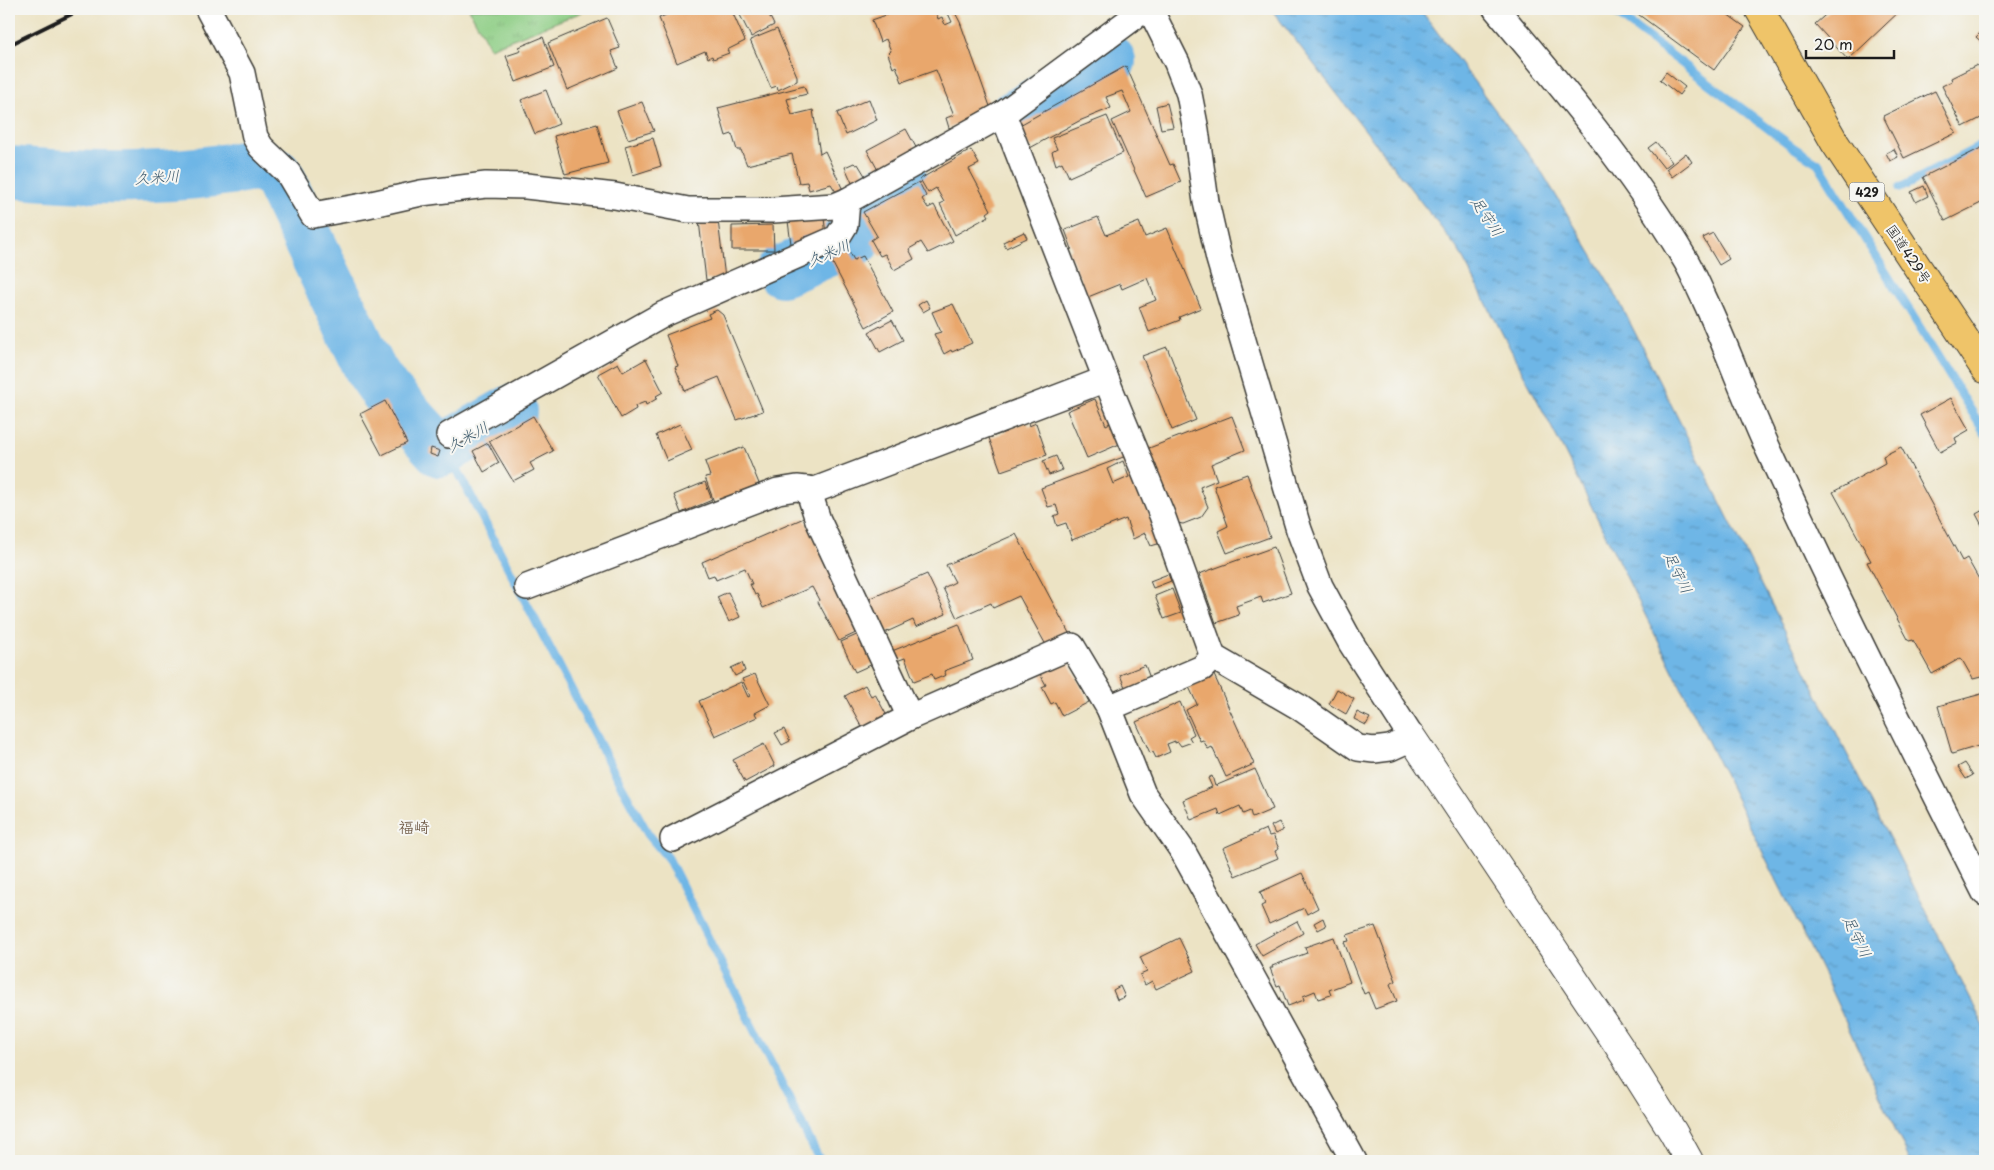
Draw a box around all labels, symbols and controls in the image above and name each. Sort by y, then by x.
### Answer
scale bar [1806,28,1894,60]
text: 20 m [1814,32,1853,55]
water label: 久米川 [134,163,180,189]
road number: 429 [1850,182,1884,202]
water label: 足守川 [1466,191,1510,241]
street label: 国道429号 [1881,220,1937,288]
water label: 久米川 [803,233,853,271]
water label: 久米川 [442,415,492,457]
water label: 足守川 [1659,547,1699,597]
district label: 福崎 [398,814,430,838]
water label: 足守川 [1838,911,1878,961]

